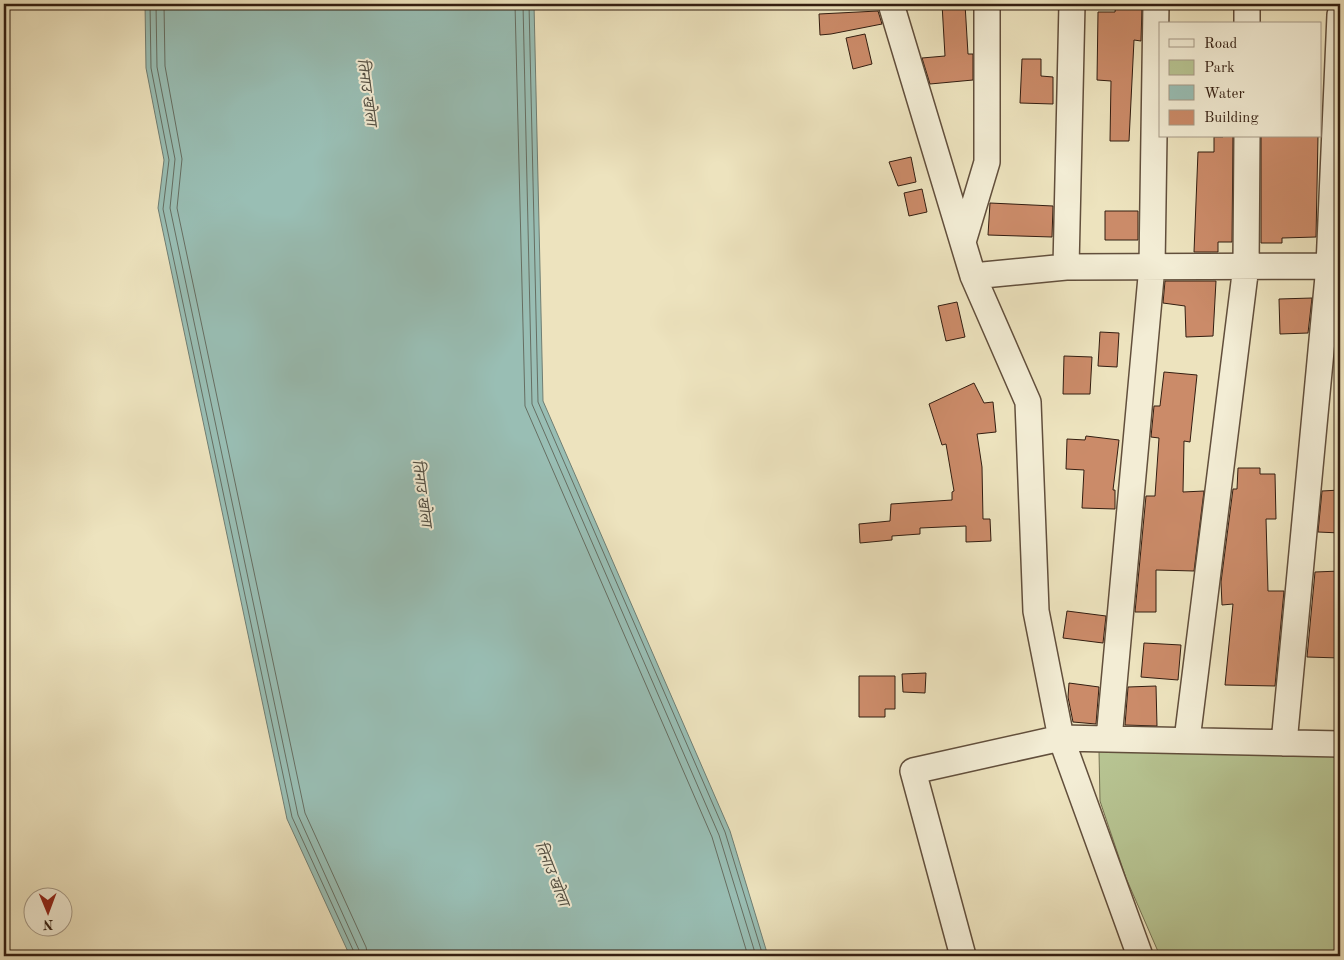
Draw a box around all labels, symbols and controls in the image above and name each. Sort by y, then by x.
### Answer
legend [1159,22,1322,138]
text: Road [1204,37,1238,52]
water label: तिनाउ खोला [353,57,382,129]
text: Park [1204,61,1235,76]
text: Water [1204,87,1245,102]
text: Building [1204,111,1259,126]
water label: तिनाउ खोला [408,458,437,530]
water label: तिनाउ खोला [531,839,575,911]
north arrow [22,888,72,938]
text: N [42,917,54,931]

